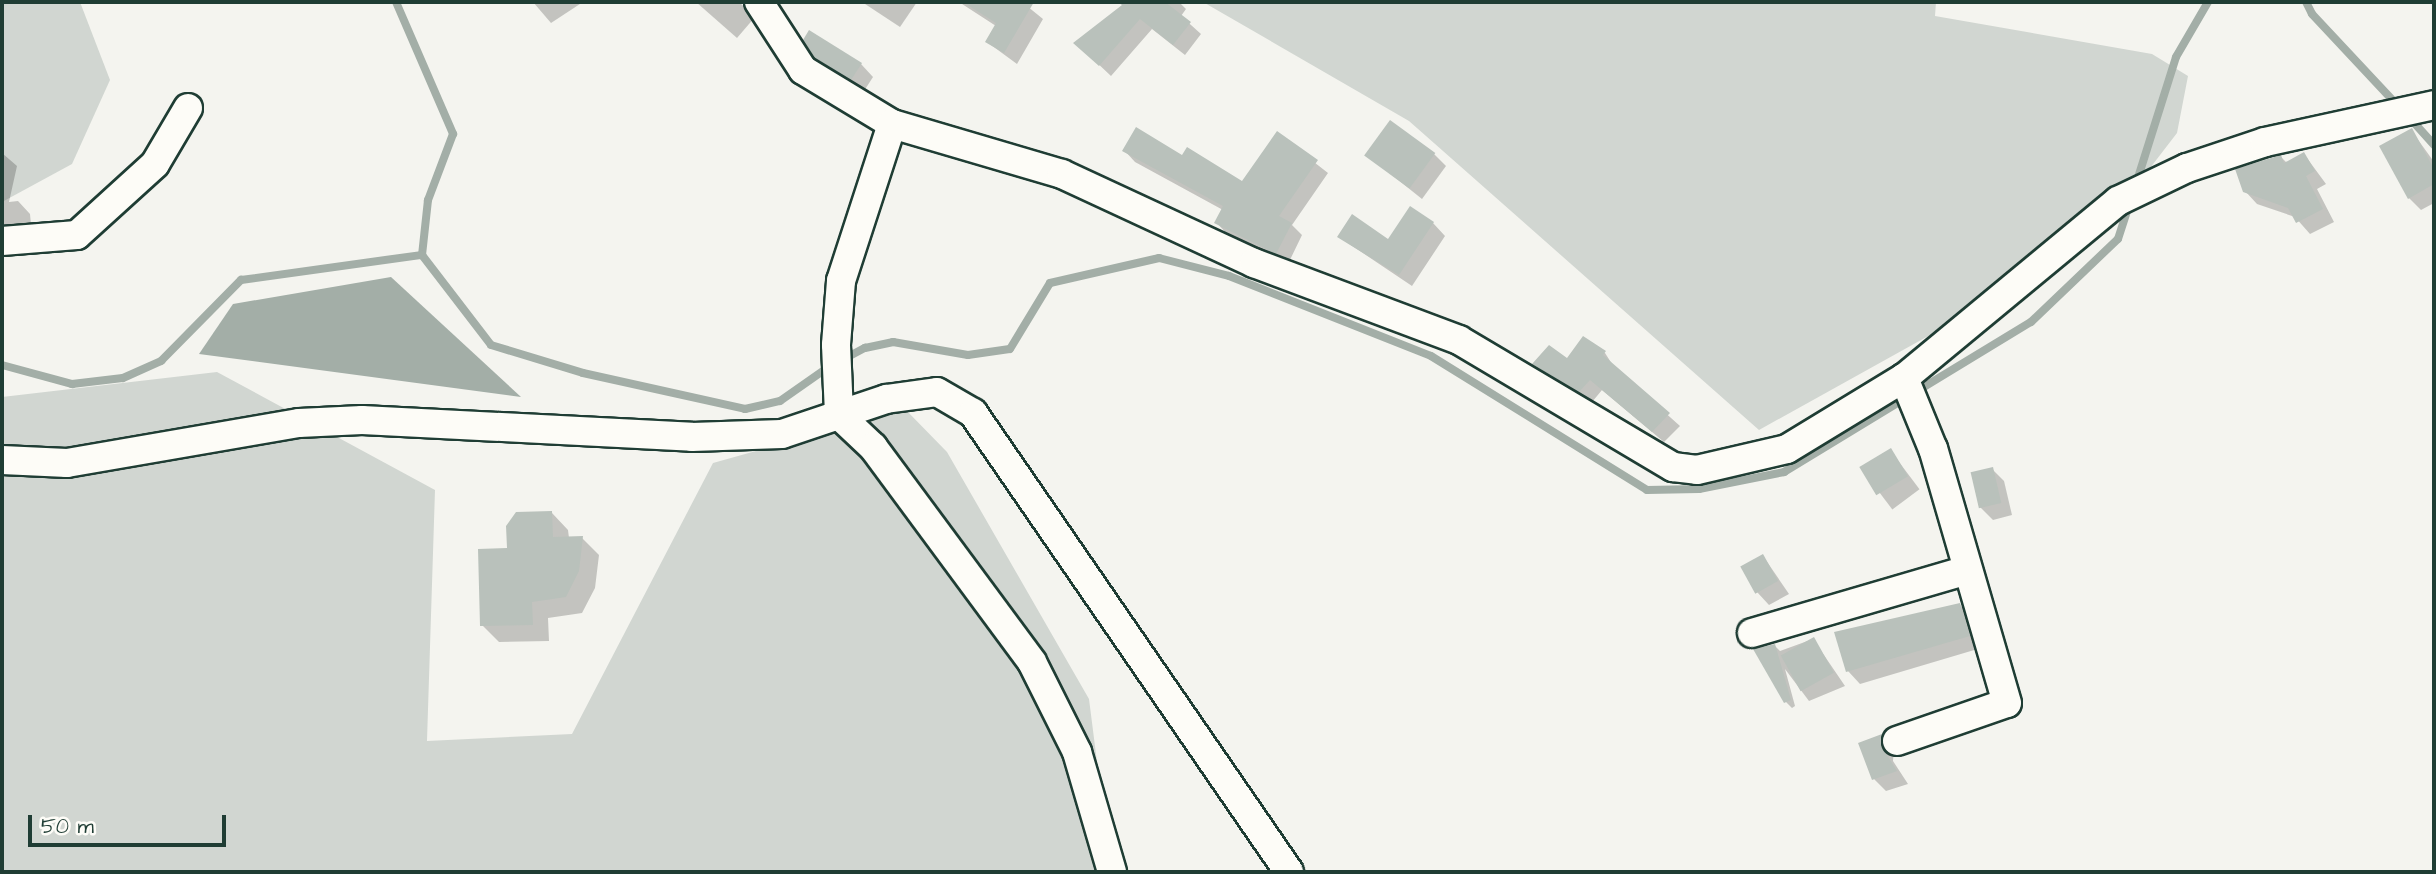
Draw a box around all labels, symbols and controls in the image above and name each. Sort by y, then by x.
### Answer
scale bar [32,800,229,844]
text: 50 m [41,812,94,841]

